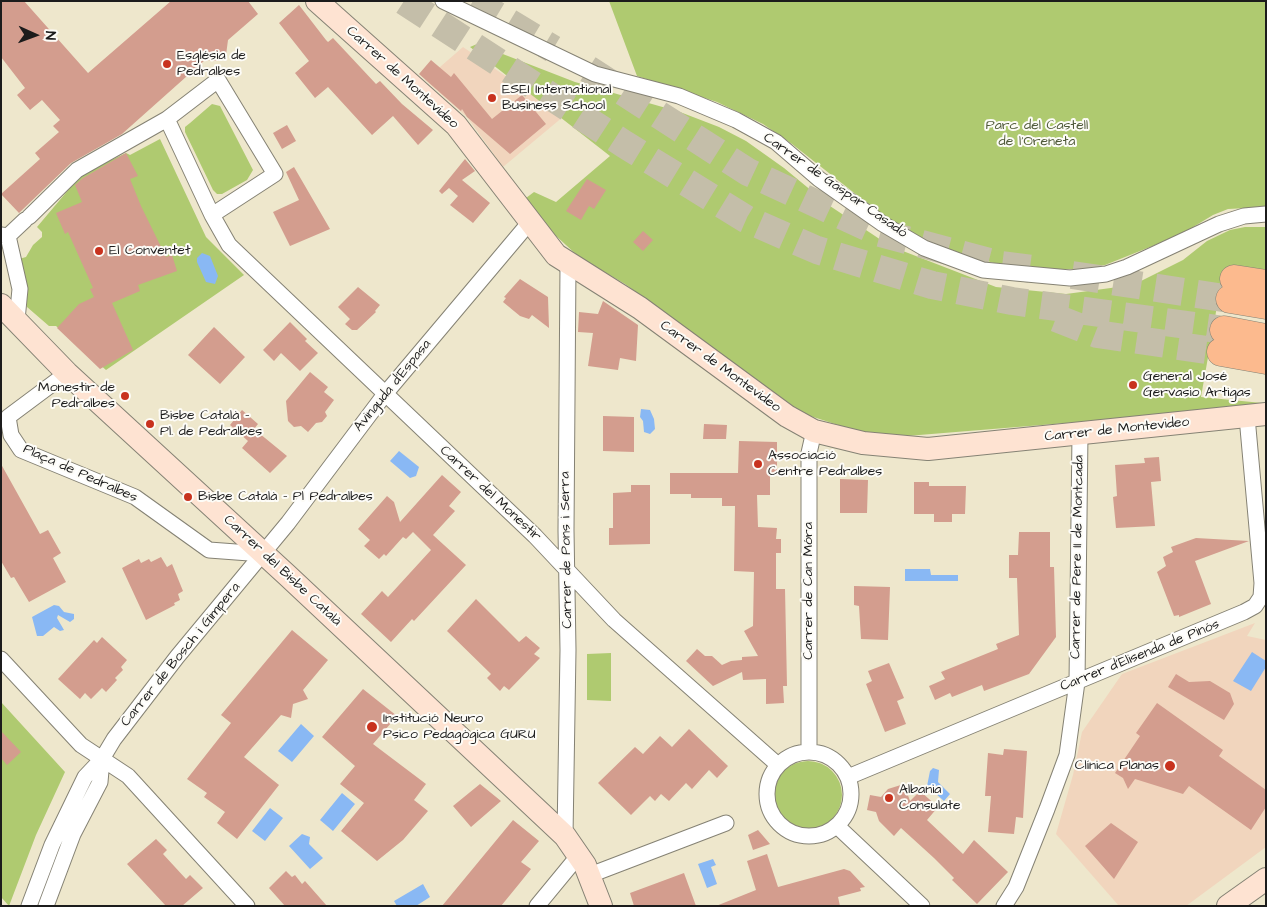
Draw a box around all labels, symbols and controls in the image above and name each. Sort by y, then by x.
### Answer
north arrow [10,10,60,60]
street label: Carrer de Montevideo [342,23,462,133]
text: N [40,31,60,40]
place label: Església de Pedralbes [177,48,246,80]
marker: Església de Pedralbes [161,58,173,70]
place label: ESEI International Business School [502,82,611,114]
marker: ESEI International Business School [486,92,498,104]
park label: Parc del Castell de l'Oreneta [986,118,1088,150]
street label: Carrer de Gaspar Casadó [760,130,910,242]
place label: El Conventet [109,243,191,259]
marker: El Conventet [93,245,105,257]
street label: Carrer de Montevideo [656,317,784,417]
street label: Avinguda d'Espasa [351,337,435,435]
place label: General José Gervasio Artigas [1143,369,1251,402]
marker: General José Gervasio Artigas [1127,379,1139,391]
place label: Monestir de Pedralbes [38,380,115,412]
marker: Monestir de Pedralbes [119,390,131,402]
place label: Bisbe Català - Pl. de Pedralbes [160,408,262,441]
street label: Carrer de Montevideo [1044,414,1190,446]
marker: Bisbe Català - Pl. de Pedralbes [144,418,156,430]
street label: Plaça de Pedralbes [20,441,140,507]
street label: Carrer del Monestir [436,443,544,545]
place label: Associació Centre Pedralbes [768,448,882,481]
street label: Carrer de Pere II de Montcada [1068,455,1088,659]
marker: Associació Centre Pedralbes [752,458,764,470]
street label: Carrer de Pons i Serra [557,471,577,629]
place label: Bisbe Català - Pl Pedralbes [198,489,373,505]
marker: Bisbe Català - Pl Pedralbes [182,491,194,503]
street label: Carrer del Bisbe Català [220,512,344,630]
street label: Carrer de Can Móra [801,522,817,660]
street label: Carrer de Bosch i Gimpera [118,580,244,730]
street label: Carrer d'Elisenda de Pinós [1058,616,1222,696]
place label: Institució Neuro Psico Pedagògica GURU [383,711,536,744]
marker: Institució Neuro Psico Pedagògica GURU [365,720,379,734]
place label: Clínica Planas [1075,758,1159,774]
marker: Clínica Planas [1163,759,1177,773]
place label: Albania Consulate [899,782,960,814]
marker: Albania Consulate [883,792,895,804]

